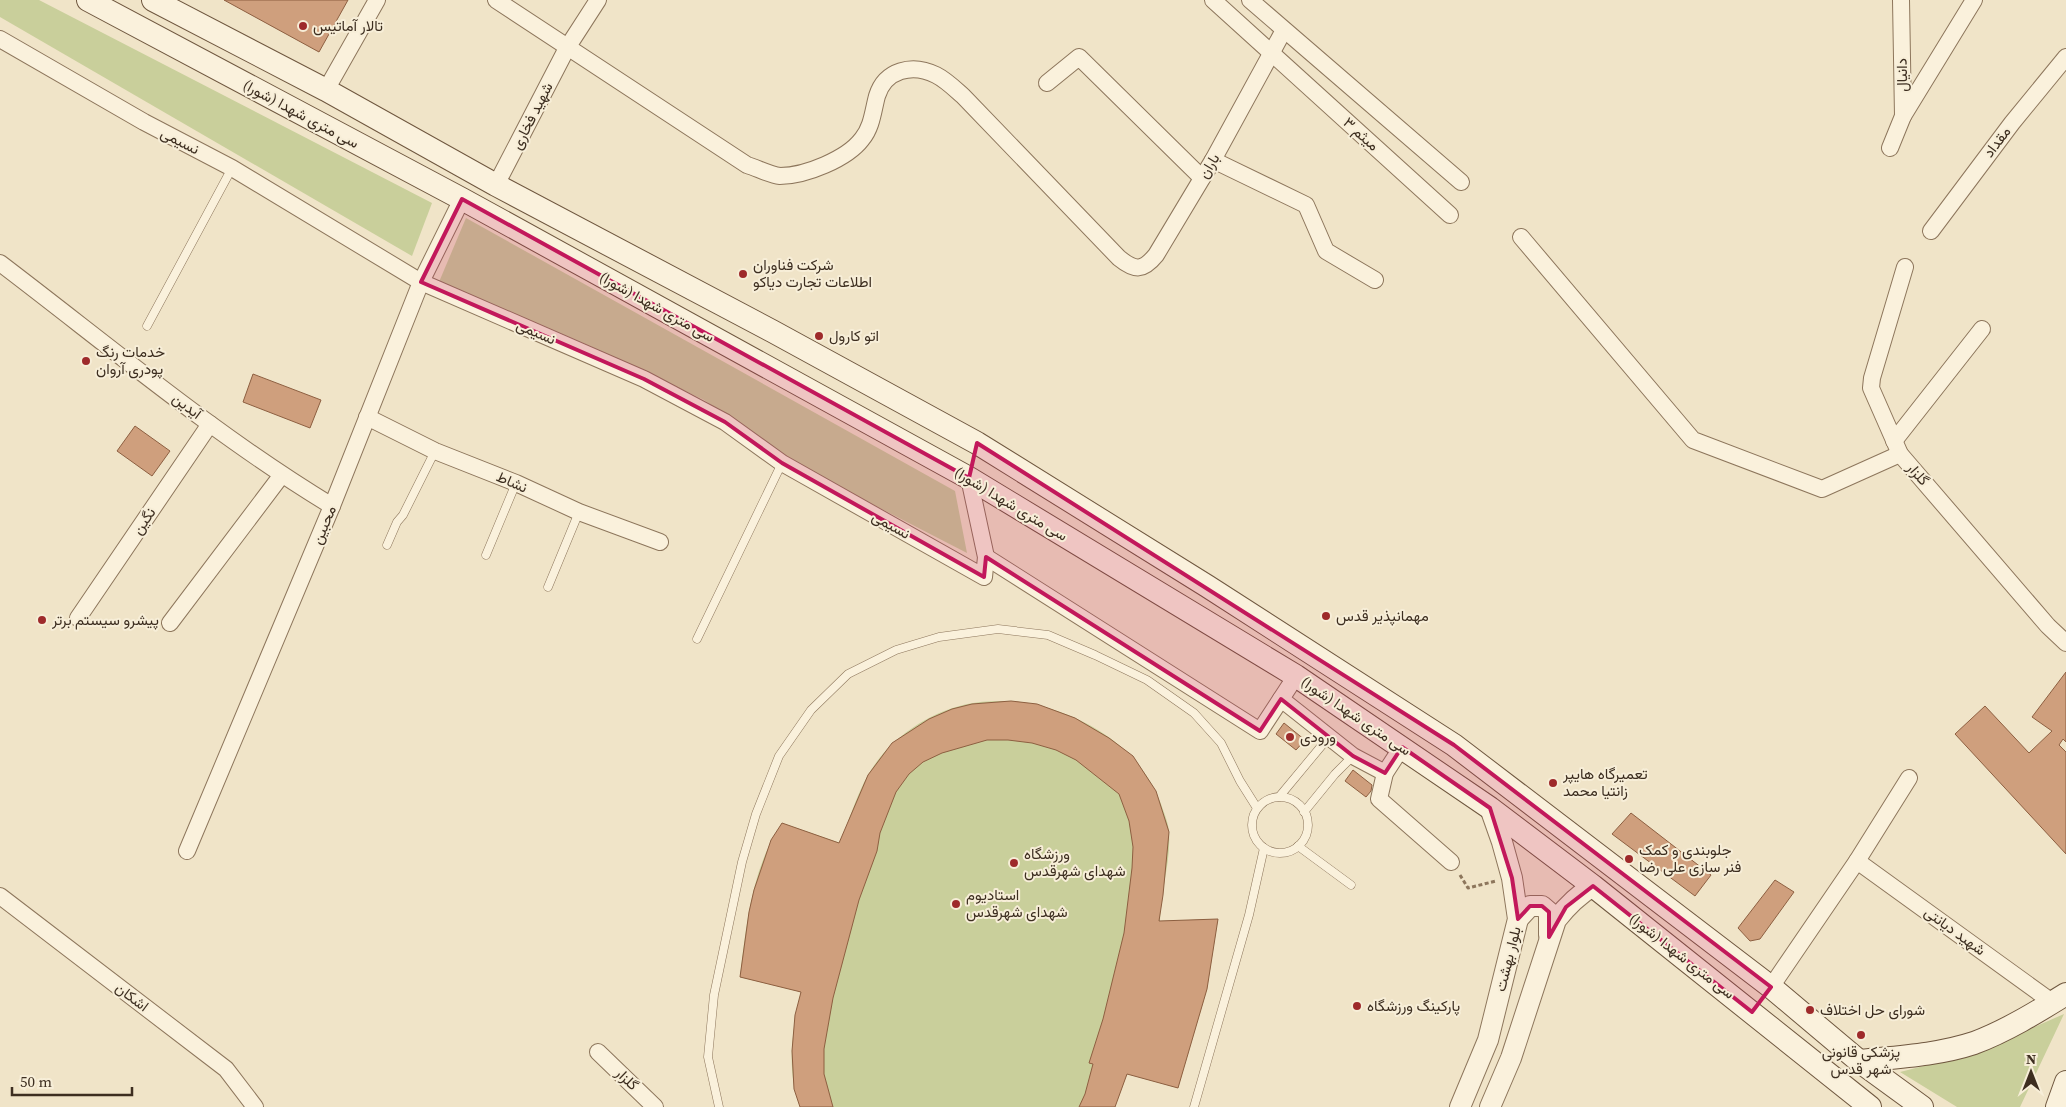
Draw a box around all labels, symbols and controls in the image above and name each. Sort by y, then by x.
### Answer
place label: تالار آماتیس [313,15,383,36]
marker: تالار آماتیس [297,20,309,32]
street label: دانیال [1891,58,1912,92]
street label: سی متری شهدا (شورا) [239,74,363,153]
street label: شهید فخاری [506,78,558,153]
street label: میثم ۳ [1339,112,1384,155]
street label: نسیمی [157,122,203,159]
street label: مقداد [1978,122,2015,162]
street label: باران [1193,149,1224,182]
place label: شرکت فناوران اطلاعات تجارت دیاکو [753,254,872,292]
street label: سی متری شهدا (شورا) [596,266,719,347]
marker: شرکت فناوران اطلاعات تجارت دیاکو [737,268,749,280]
street label: نسیمی [513,314,559,349]
place label: اتو کارول [829,325,879,346]
marker: اتو کارول [813,330,825,342]
place label: خدمات رنگ پودری آروان [96,341,165,379]
marker: خدمات رنگ پودری آروان [80,355,92,367]
street label: آیدین [168,388,208,425]
street label: گلزار [1902,457,1935,490]
street label: سی متری شهدا (شورا) [951,461,1072,546]
street label: نشاط [493,466,531,497]
street label: محبین [306,502,341,547]
street label: نگین [127,503,160,538]
street label: نسیمی [868,505,914,544]
place label: مهمانپذیر قدس [1336,605,1429,626]
place label: پیشرو سیستم برتر [51,609,159,630]
marker: مهمانپذیر قدس [1320,610,1332,622]
marker: پیشرو سیستم برتر [36,614,48,626]
street label: سی متری شهدا (شورا) [1297,671,1416,760]
place label: ورودی [1300,726,1336,747]
marker: ورودی [1284,731,1296,743]
place label: تعمیرگاه هایپر زانتیا محمد [1562,763,1648,801]
marker: تعمیرگاه هایپر زانتیا محمد [1547,777,1559,789]
place label: جلوبندی و کمک فنر سازی علی رضا [1639,839,1742,877]
place label: ورزشگاه شهدای شهرقدس [1024,843,1126,881]
marker: جلوبندی و کمک فنر سازی علی رضا [1623,853,1635,865]
marker: ورزشگاه شهدای شهرقدس [1008,857,1020,869]
place label: استادیوم شهدای شهرقدس [966,884,1068,922]
marker: استادیوم شهدای شهرقدس [950,898,962,910]
street label: شهید دیانتی [1920,901,1990,960]
street label: سی متری شهدا (شورا) [1625,908,1740,1004]
street label: بلوار بهشت [1489,924,1526,994]
street label: اشکان [111,977,153,1016]
place label: پارکینگ ورزشگاه [1367,995,1460,1016]
place label: شورای حل اختلاف [1820,999,1925,1020]
marker: پارکینگ ورزشگاه [1351,1000,1363,1012]
marker: شورای حل اختلاف [1804,1004,1816,1016]
marker: پزشکی قانونی شهر قدس [1855,1029,1867,1041]
place label: پزشکی قانونی شهر قدس [1822,1041,1900,1079]
north arrow [2006,1047,2056,1097]
text: N [2026,1049,2036,1069]
street label: گلزار [610,1062,644,1095]
scale bar [12,1064,132,1096]
text: 50 m [20,1071,52,1092]

